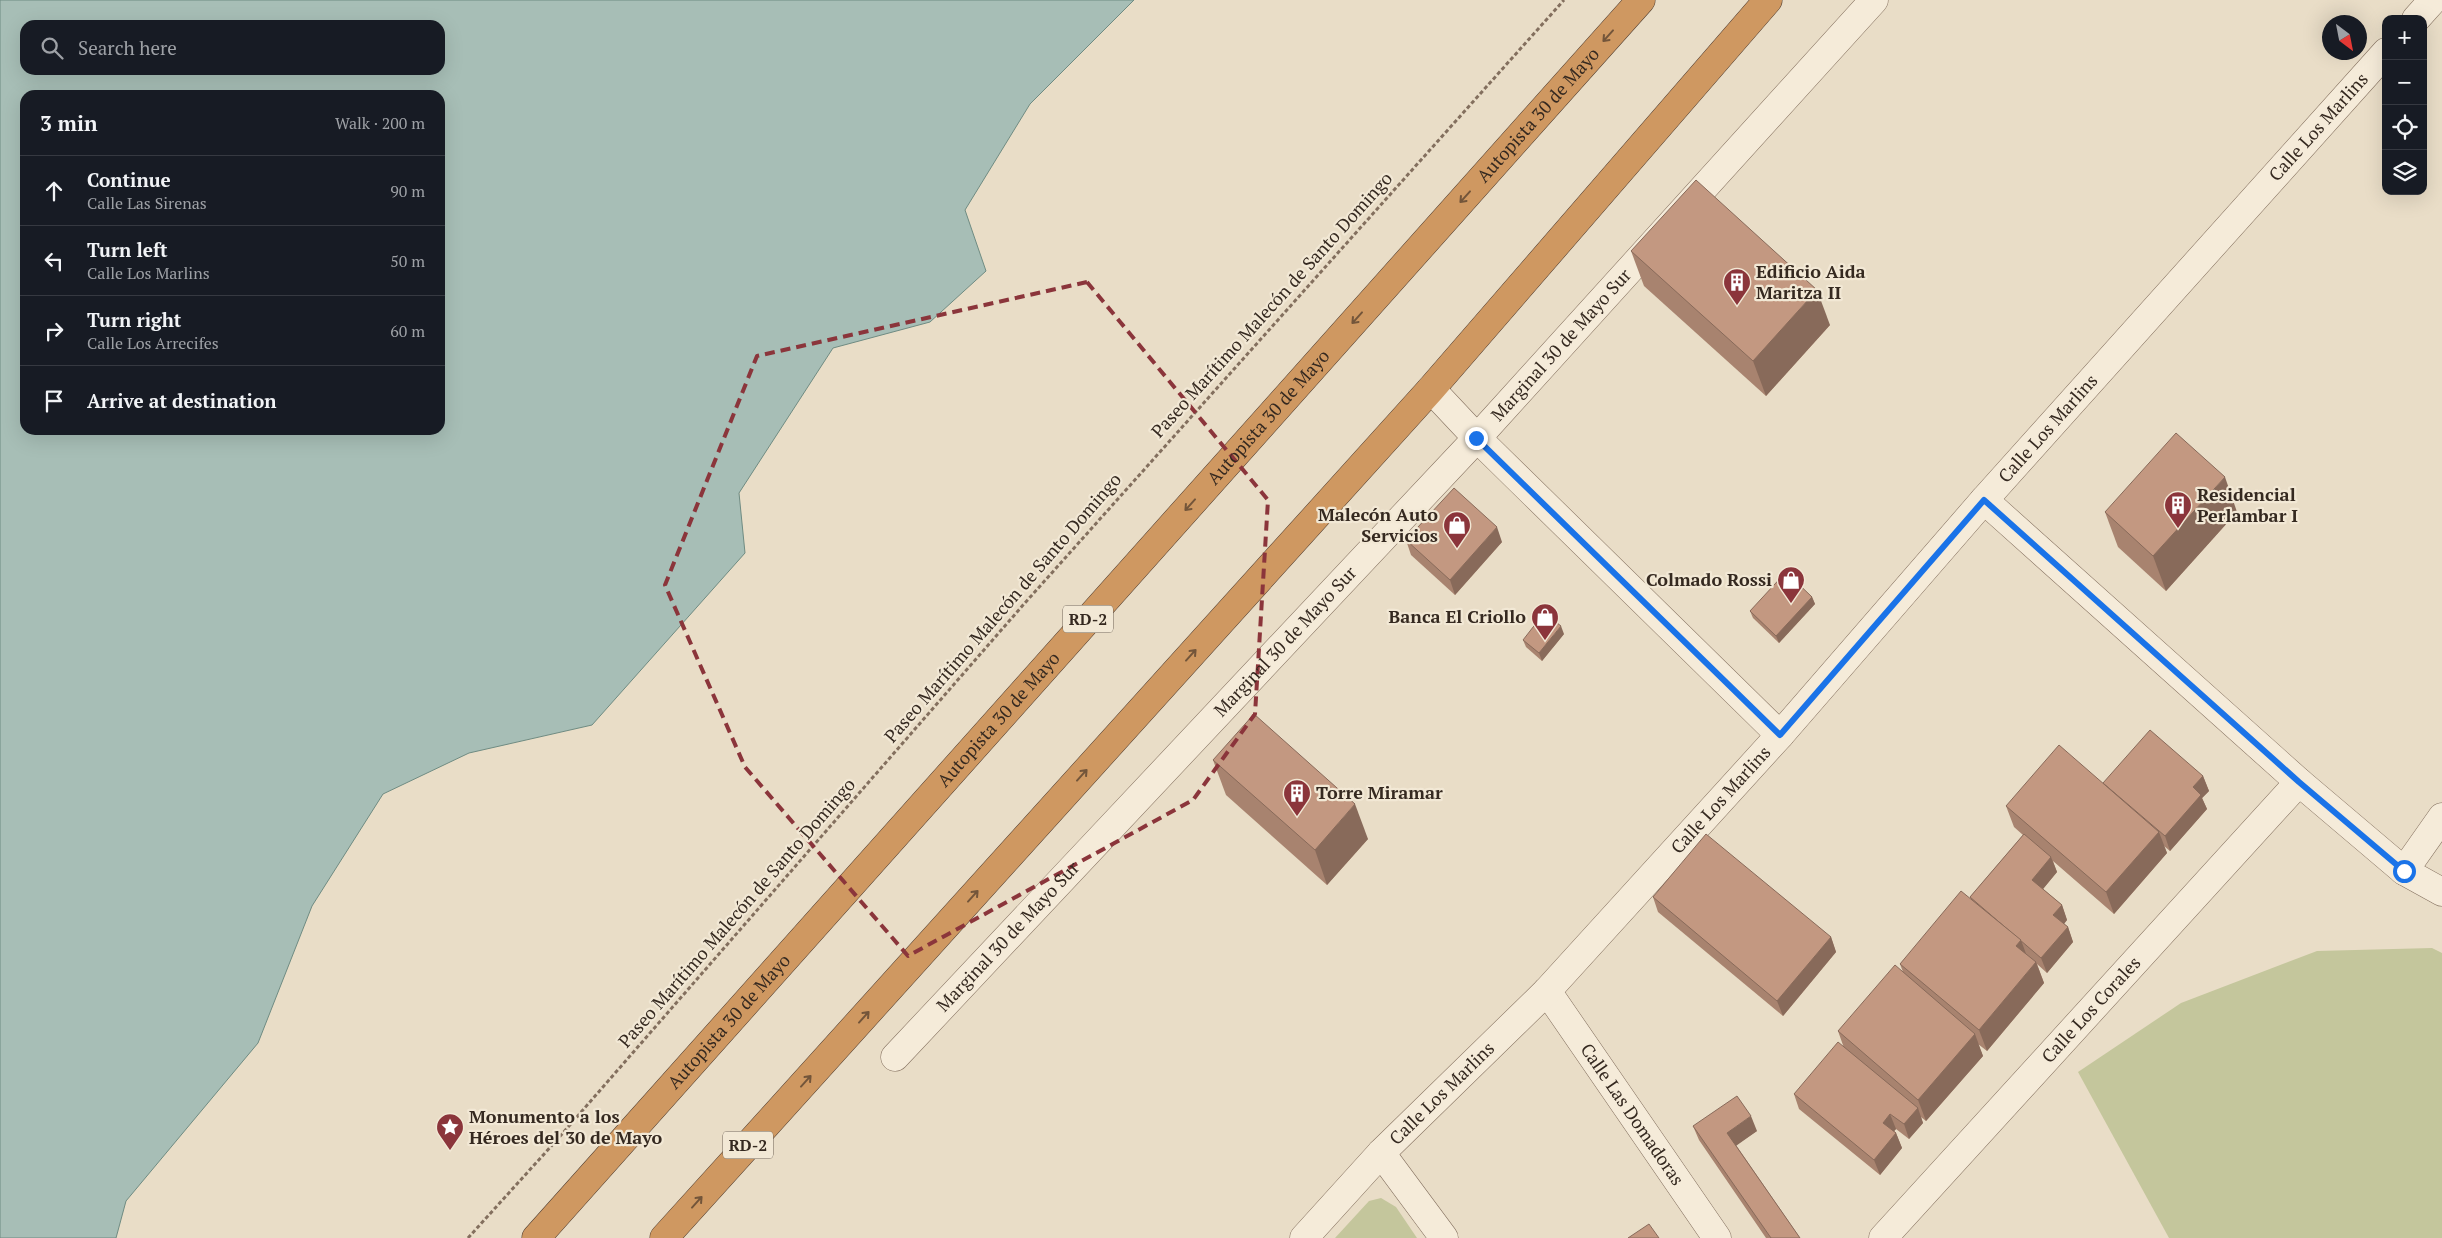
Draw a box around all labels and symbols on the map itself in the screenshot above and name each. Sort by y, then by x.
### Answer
north arrow [2322,15,2367,60]
one-way arrow [1602,30,1614,43]
street label: Autopista 30 de Mayo [1471,42,1604,187]
street label: Calle Los Marlins [2263,67,2373,186]
street label: Paseo Marítimo Malecón de Santo Domingo [1145,166,1397,442]
one-way arrow [1459,190,1471,203]
place label: Edificio Aida Maritza II [1756,259,1865,304]
street label: Marginal 30 de Mayo Sur [1485,263,1636,426]
building icon: Edificio Aida Maritza II [1722,267,1752,306]
one-way arrow [1351,312,1363,325]
street label: Autopista 30 de Mayo [1201,344,1334,489]
street label: Calle Los Marlins [1992,369,2102,487]
route end [1465,427,1488,450]
street label: Paseo Marítimo Malecón de Santo Domingo [878,467,1126,747]
place label: Residencial Perlambar I [2197,482,2298,527]
building icon: Residencial Perlambar I [2163,490,2193,529]
one-way arrow [1185,498,1196,511]
place label: Malecón Auto Servicios [1318,502,1438,547]
shop icon: Malecón Auto Servicios [1442,510,1472,549]
street label: Marginal 30 de Mayo Sur [1208,561,1361,721]
shop icon: Colmado Rossi [1776,565,1806,604]
place label: Colmado Rossi [1646,567,1772,591]
shop icon: Banca El Criollo [1530,602,1560,641]
place label: Banca El Criollo [1389,604,1526,628]
road number: RD-2 [1063,606,1113,632]
street label: Autopista 30 de Mayo [931,646,1065,791]
one-way arrow [1185,648,1196,661]
street label: Calle Los Marlins [1665,740,1775,858]
one-way arrow [1076,769,1088,782]
street label: Paseo Marítimo Malecón de Santo Domingo [612,772,860,1052]
building icon: Torre Miramar [1282,778,1312,817]
place label: Torre Miramar [1316,780,1443,804]
street label: Marginal 30 de Mayo Sur [931,856,1084,1016]
route start [2393,860,2416,883]
one-way arrow [967,890,979,903]
street label: Autopista 30 de Mayo [662,948,795,1094]
street label: Calle Los Corales [2036,951,2145,1068]
one-way arrow [858,1010,870,1023]
street label: Calle Los Marlins [1384,1036,1499,1149]
street label: Calle Las Domadoras [1576,1038,1690,1190]
one-way arrow [800,1075,812,1088]
place label: Monumento a los Héroes del 30 de Mayo [469,1104,662,1149]
place icon: Monumento a los Héroes del 30 de Mayo [435,1112,465,1151]
road number: RD-2 [723,1132,773,1158]
one-way arrow [691,1195,703,1208]

